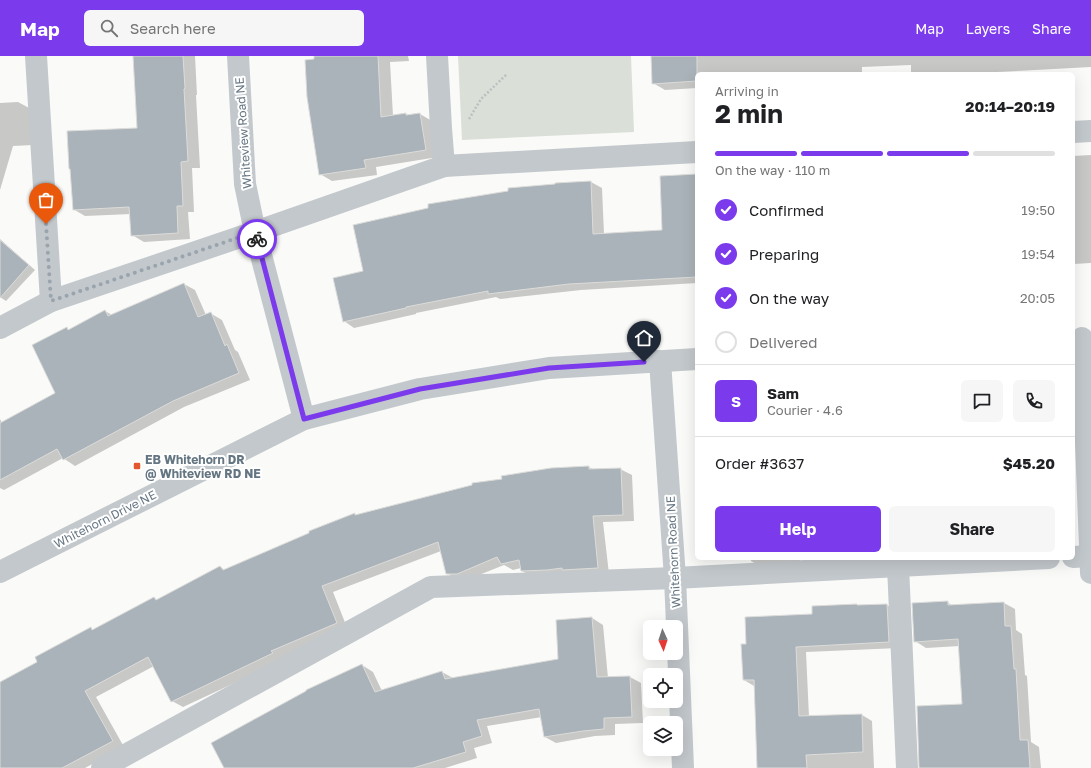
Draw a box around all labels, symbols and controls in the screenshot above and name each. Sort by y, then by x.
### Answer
search box [84,10,364,46]
text: Map [20,17,60,40]
icon: search [98,17,120,39]
text: Search here [130,19,216,37]
text: Map [915,20,944,37]
text: Layers [966,20,1010,37]
text: Share [1032,20,1071,37]
street label: Whiteview Road NE [232,77,254,189]
text: Arriving in [715,83,779,99]
text: 20:14–20:19 [965,97,1055,115]
text: 2 min [715,98,783,129]
text: On the way · 110 m [715,162,830,178]
pin [29,183,63,224]
icon: bag [35,189,57,211]
icon: check [715,199,737,221]
text: Confirmed [749,201,824,219]
text: 19:50 [1021,202,1055,218]
courier [237,219,277,259]
icon: bike [246,228,268,250]
icon: check [715,243,737,265]
text: Preparing [749,245,819,263]
text: 19:54 [1021,246,1055,262]
icon: check [715,287,737,309]
text: On the way [749,289,829,307]
text: 20:05 [1020,290,1055,306]
pin [627,321,661,362]
icon: home [633,327,655,349]
text: Delivered [749,333,817,351]
button: chat [961,380,1003,422]
button: phone [1013,380,1055,422]
text: Sam [767,384,799,402]
text: S [731,392,741,410]
text: Courier · 4.6 [767,402,843,418]
place label: EB Whitehorn DR @ Whiteview RD NE [145,452,261,481]
text: Order #3637 [715,454,804,472]
text: $45.20 [1003,454,1055,472]
marker: EB Whitehorn DR @ Whiteview RD NE [132,461,142,471]
street label: Whitehorn Drive NE [51,487,159,551]
street label: Whitehorn Road NE [663,496,683,608]
button: Help [715,506,881,552]
button: Share [889,506,1055,552]
north arrow [643,620,683,660]
map controls [643,620,683,756]
button: locate [643,668,683,708]
button: layers [643,716,683,756]

